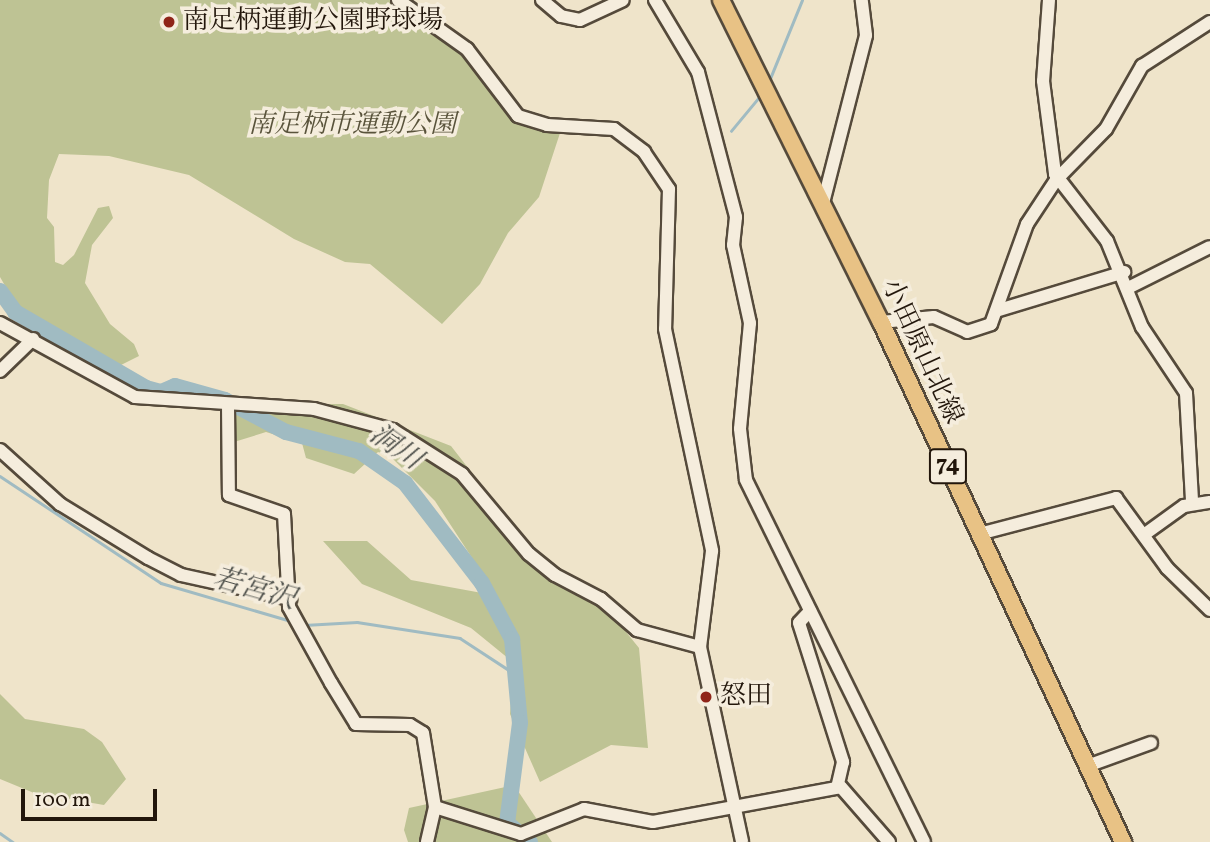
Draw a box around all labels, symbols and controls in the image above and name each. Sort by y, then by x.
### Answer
place label: 南足柄運動公園野球場 [183,6,443,38]
marker: 南足柄運動公園野球場 [161,14,177,30]
park label: 南足柄市運動公園 [248,110,456,142]
street label: 小田原山北線 [874,275,968,429]
water label: 洞川 [362,418,428,478]
road number: 74 [929,446,967,486]
water label: 若宮沢 [209,562,299,618]
place label: 怒田 [720,681,772,713]
marker: 怒田 [698,689,714,705]
scale bar [24,776,161,820]
text: 100 m [34,786,91,815]

